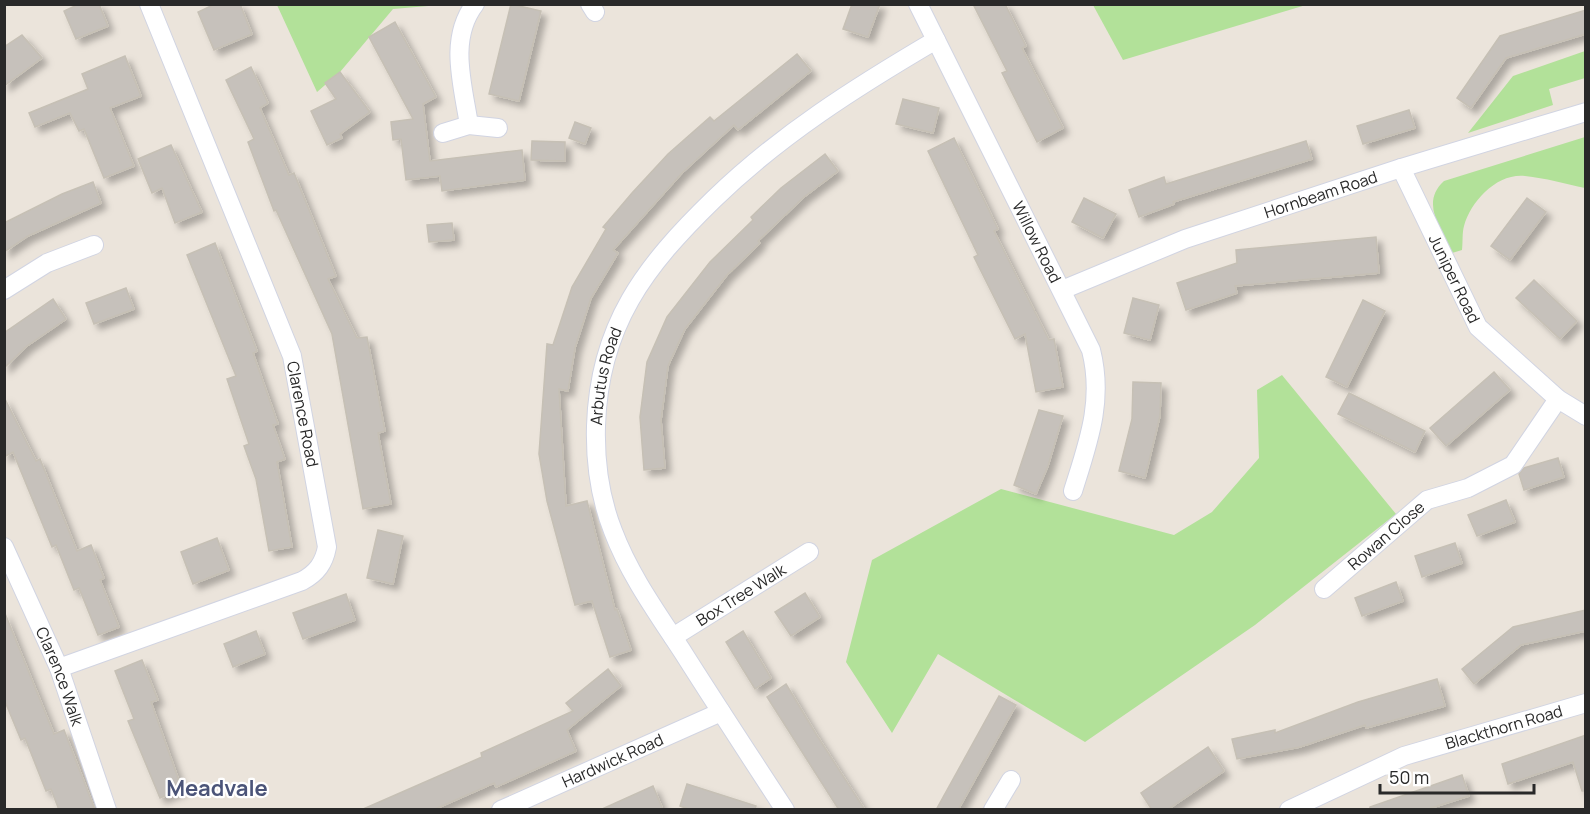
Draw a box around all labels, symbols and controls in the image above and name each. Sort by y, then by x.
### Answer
street label: Hornbeam Road [1261,166,1380,223]
street label: Willow Road [1007,197,1067,286]
street label: Juniper Road [1424,231,1485,327]
street label: Arbutus Road [585,324,627,426]
street label: Clarence Road [282,359,324,469]
street label: Rowan Close [1343,496,1429,575]
street label: Box Tree Walk [692,558,791,631]
street label: Clarence Walk [31,623,89,730]
street label: Blackthorn Road [1443,699,1565,754]
street label: Hardwick Road [558,728,667,793]
scale bar [1380,757,1534,795]
text: 50 m [1389,765,1429,789]
district label: Meadvale [166,773,268,803]

